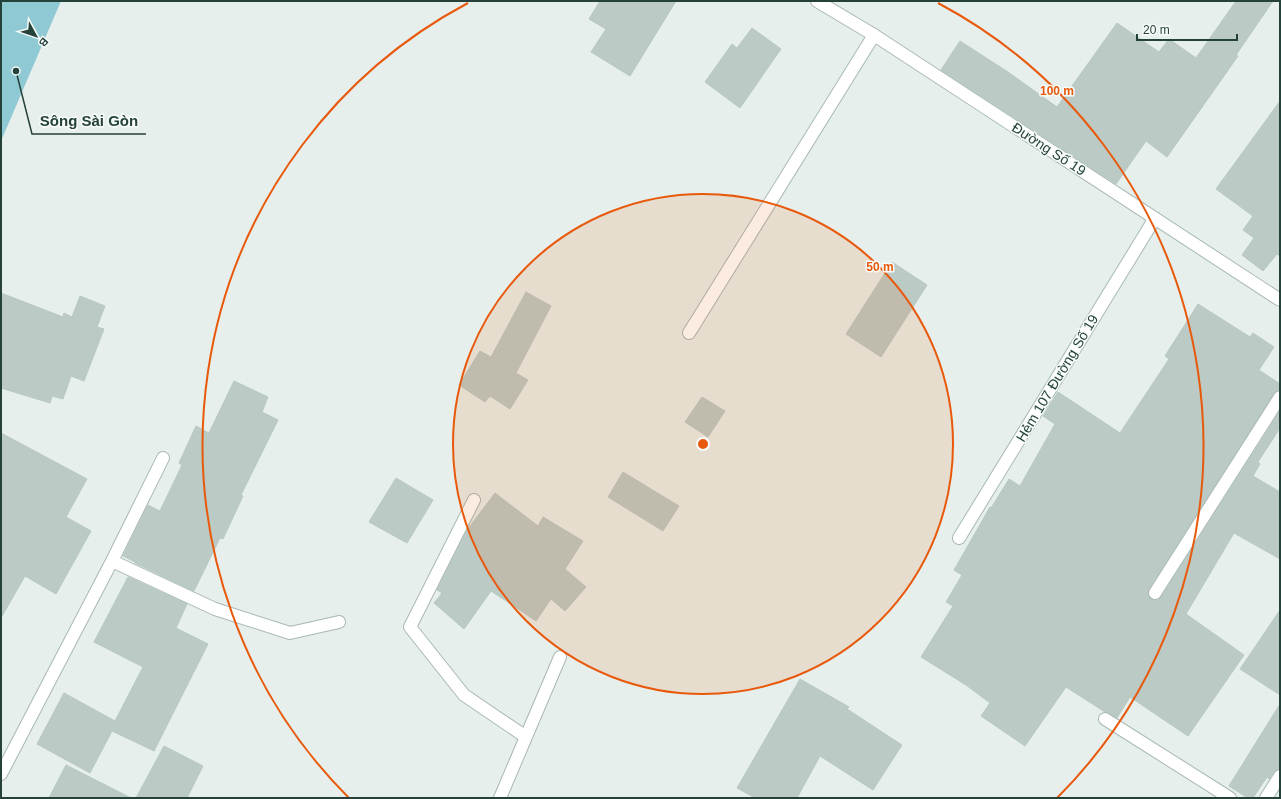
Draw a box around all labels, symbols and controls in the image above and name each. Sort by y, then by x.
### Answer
north arrow [16,16,56,56]
scale bar [1137,16,1237,42]
text: 20 m [1143,23,1170,37]
text: B [36,36,51,49]
text: 100 m [1040,84,1074,98]
callout: Sông Sài Gòn [32,107,146,134]
text: Sông Sài Gòn [40,112,138,129]
street label: Đường Số 19 [1009,119,1089,179]
text: 50 m [866,260,894,274]
street label: Hẻm 107 Đường Số 19 [1013,311,1101,444]
centre of rings [696,437,710,451]

